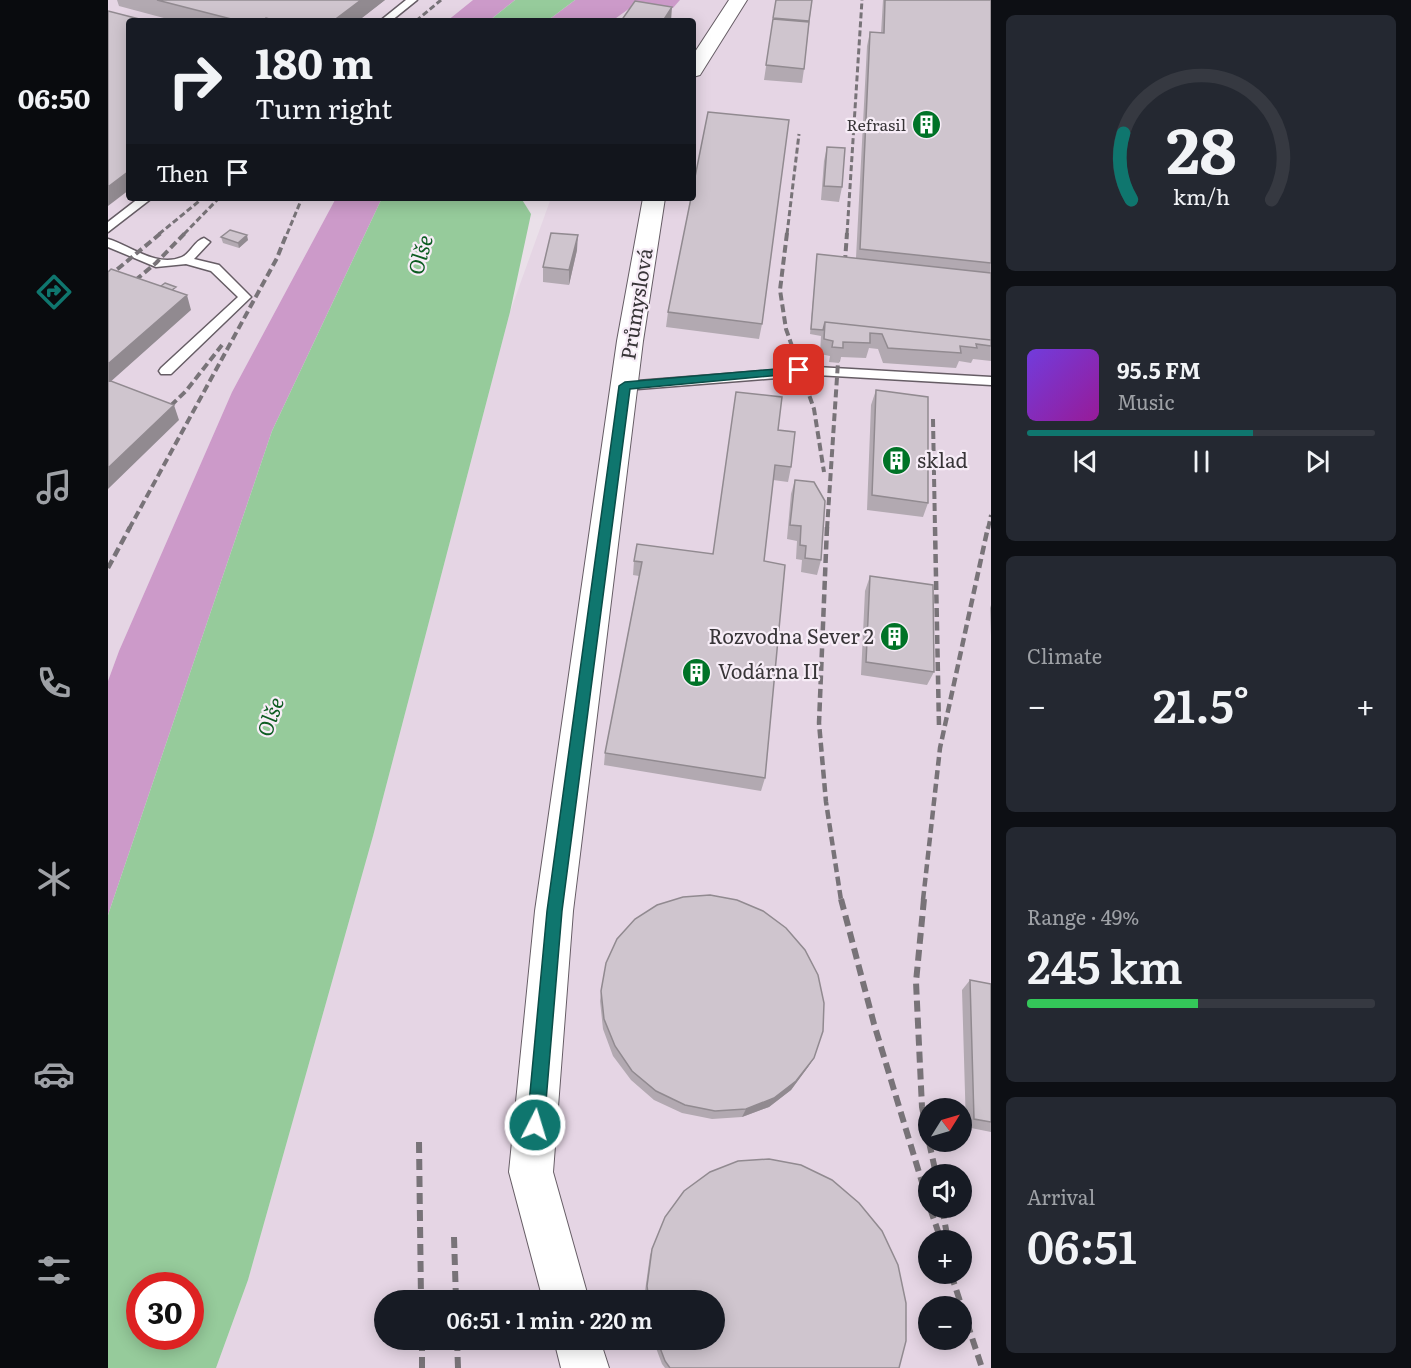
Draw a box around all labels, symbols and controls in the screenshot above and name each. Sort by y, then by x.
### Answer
text: 180 m [255,30,373,92]
icon: right [156,42,234,120]
text: 06:50 [18,77,90,117]
text: Turn right [255,87,392,127]
text: 28 [1166,101,1236,193]
building icon: Refrasil [911,109,943,141]
place label: Refrasil [846,112,906,136]
text: Then [156,156,209,189]
icon: arrive [221,156,254,189]
text: km/h [1172,180,1230,212]
water label: Olše [398,231,439,278]
street label: Průmyslová [611,245,659,362]
icon: directions [33,271,75,313]
pin [773,344,824,395]
icon: arrive [782,353,815,386]
text: 95.5 FM [1117,353,1201,386]
text: Music [1117,386,1174,416]
place label: sklad [917,444,968,474]
building icon: sklad [880,445,912,477]
icon: previous [1069,445,1102,478]
icon: pause [1185,445,1218,478]
icon: next [1301,445,1334,478]
icon: music [33,466,75,508]
place label: Rozvodna Sever 2 [708,620,874,650]
building icon: Rozvodna Sever 2 [879,621,911,653]
text: Climate [1027,640,1102,670]
place label: Vodárna II [718,655,819,685]
building icon: Vodárna II [681,656,713,688]
icon: phone [33,662,75,704]
text: 21.5° [1153,670,1249,737]
text: − [1027,679,1046,728]
text: + [1356,679,1375,728]
water label: Olše [247,692,290,740]
icon: climate [33,858,75,900]
text: Range · 49% [1027,901,1139,931]
text: 245 km [1027,931,1183,998]
icon: car [33,1053,75,1095]
position arrow [503,1093,567,1157]
north arrow [918,1098,972,1152]
map controls [918,1098,972,1350]
button: sound [918,1164,972,1218]
text: Arrival [1027,1181,1095,1211]
text: 06:51 [1027,1211,1137,1278]
button: + [918,1230,972,1284]
icon: filters [33,1249,75,1291]
speed limit sign: 30 [126,1272,204,1350]
button: − [918,1296,972,1350]
text: 06:51 · 1 min · 220 m [446,1303,653,1336]

